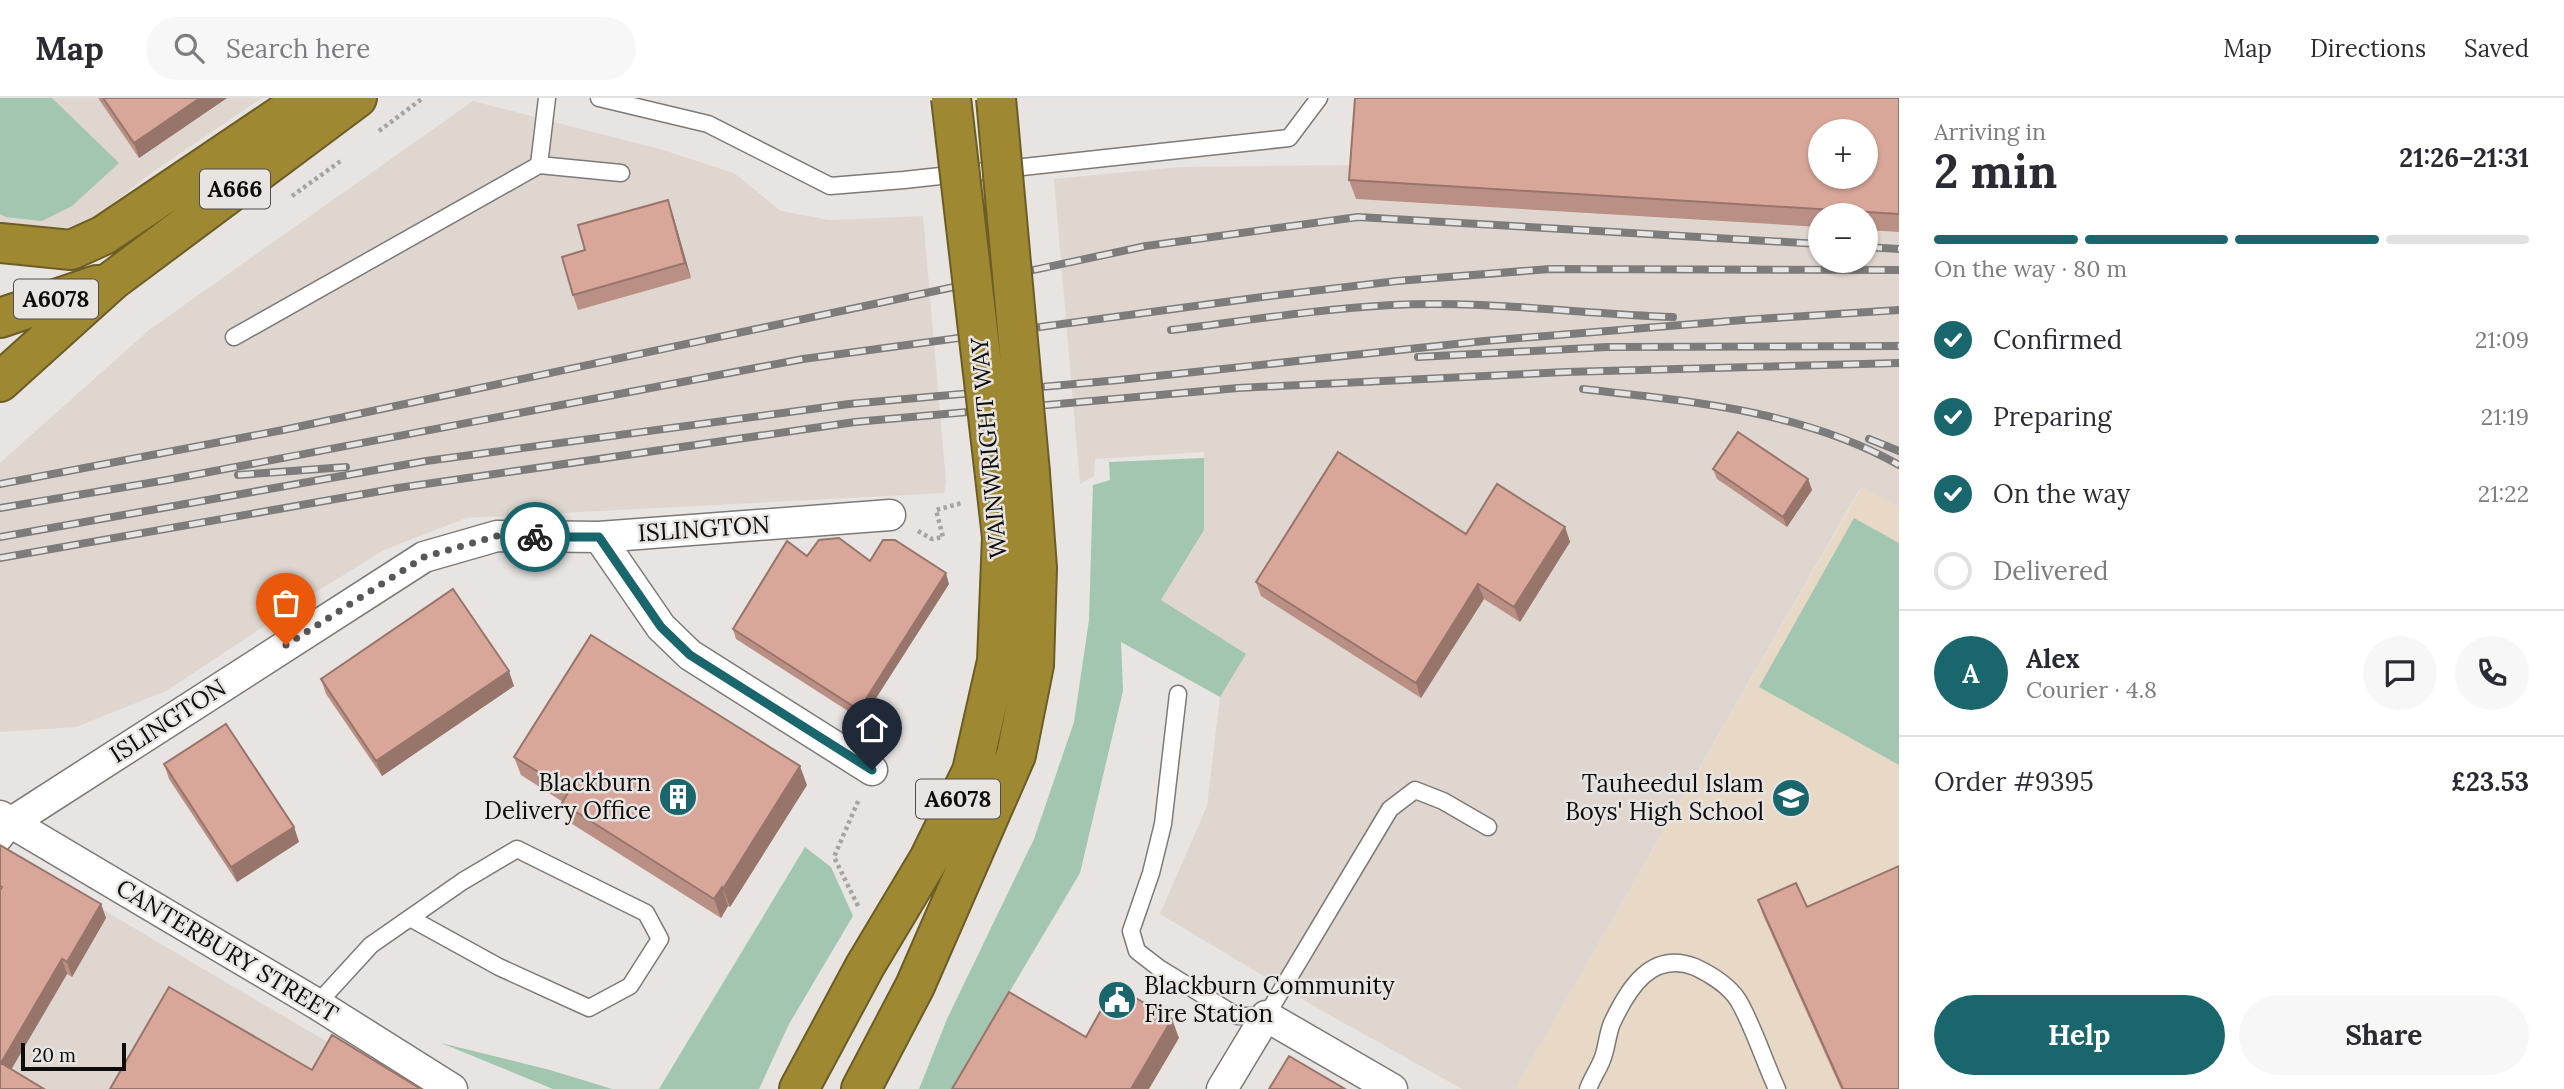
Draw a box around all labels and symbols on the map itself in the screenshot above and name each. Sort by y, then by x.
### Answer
road number: A666 [200,170,270,208]
road number: A6078 [14,280,98,318]
street label: WAINWRIGHT WAY [963,335,1014,560]
courier [500,502,570,572]
street label: ISLINGTON [637,508,771,549]
pin [256,573,316,645]
street label: ISLINGTON [104,672,232,770]
pin [842,698,902,770]
place label: Blackburn Delivery Office [484,767,651,826]
place label: Tauheedul Islam Boys' High School [1565,768,1764,827]
building icon: Blackburn Delivery Office [657,776,699,818]
school or university icon: Tauheedul Islam Boys' High School [1770,777,1812,819]
road number: A6078 [916,779,1000,818]
street label: CANTERBURY STREET [111,872,344,1029]
place label: Blackburn Community Fire Station [1144,970,1395,1029]
public building icon: Blackburn Community Fire Station [1096,979,1138,1021]
scale bar [21,1040,126,1072]

